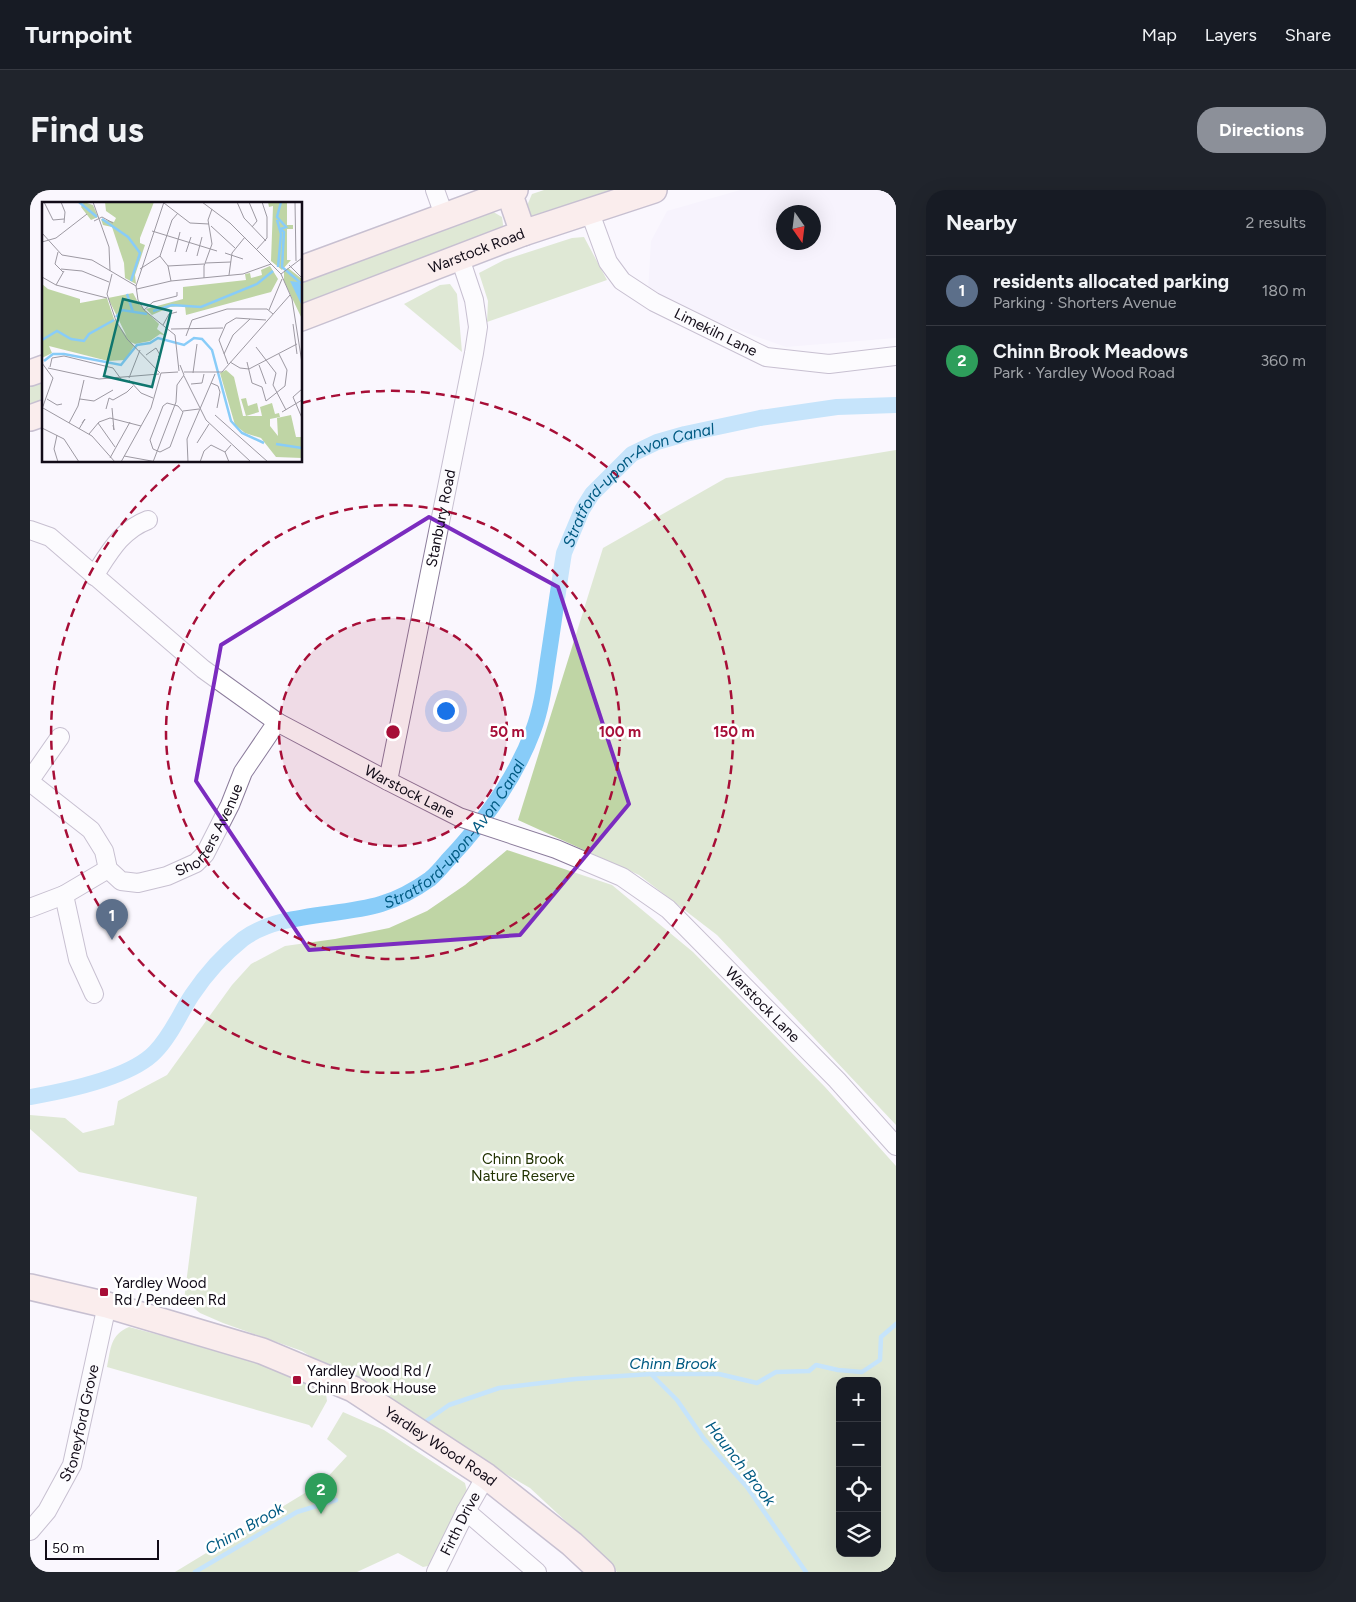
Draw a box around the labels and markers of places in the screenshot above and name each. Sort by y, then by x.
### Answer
centre of rings [384,723,402,741]
pin: 1 [96,899,128,940]
place label: Yardley Wood Rd / Pendeen Rd [114,1274,226,1309]
marker: Yardley Wood Rd / Pendeen Rd [98,1286,110,1298]
place label: Yardley Wood Rd / Chinn Brook House [307,1362,436,1397]
marker: Yardley Wood Rd / Chinn Brook House [291,1374,303,1386]
pin: 2 [305,1473,337,1514]

